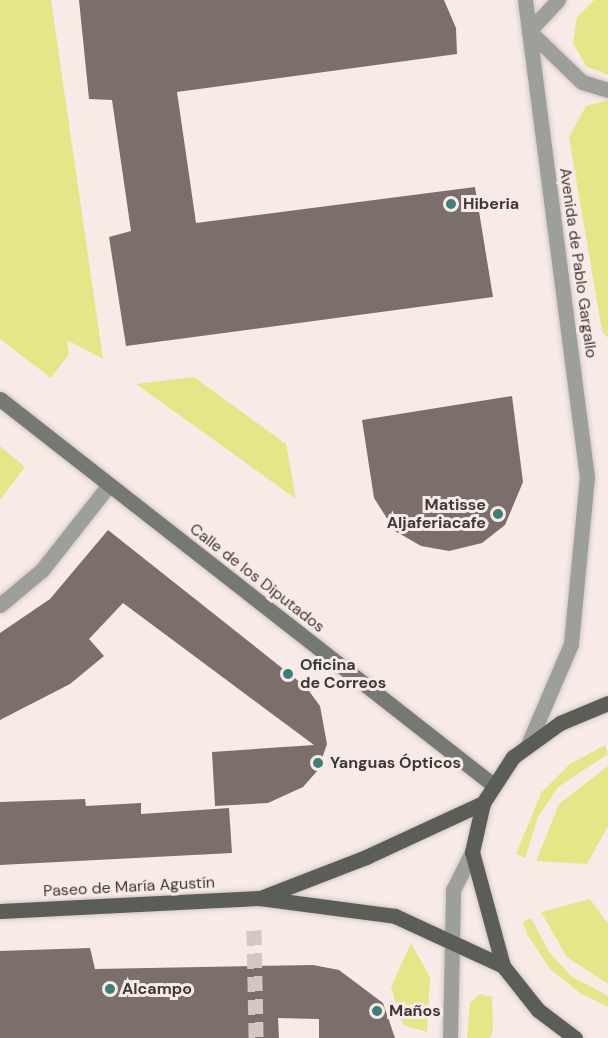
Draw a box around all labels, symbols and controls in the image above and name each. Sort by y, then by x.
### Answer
street label: Avenida de Pablo Gargallo [555,167,601,359]
place label: Hiberia [463,194,519,214]
marker: Hiberia [444,197,458,211]
place label: Matisse Aljaferiacafe [387,495,486,533]
marker: Matisse Aljaferiacafe [491,507,505,521]
street label: Calle de los Diputados [186,519,328,637]
place label: Oficina de Correos [300,655,386,693]
marker: Oficina de Correos [281,667,295,681]
place label: Yanguas Ópticos [330,753,461,773]
marker: Yanguas Ópticos [311,756,325,770]
street label: Paseo de María Agustín [43,873,215,901]
place label: Alcampo [122,979,192,999]
marker: Alcampo [103,982,117,996]
place label: Maños [389,1001,441,1021]
marker: Maños [370,1004,384,1018]

